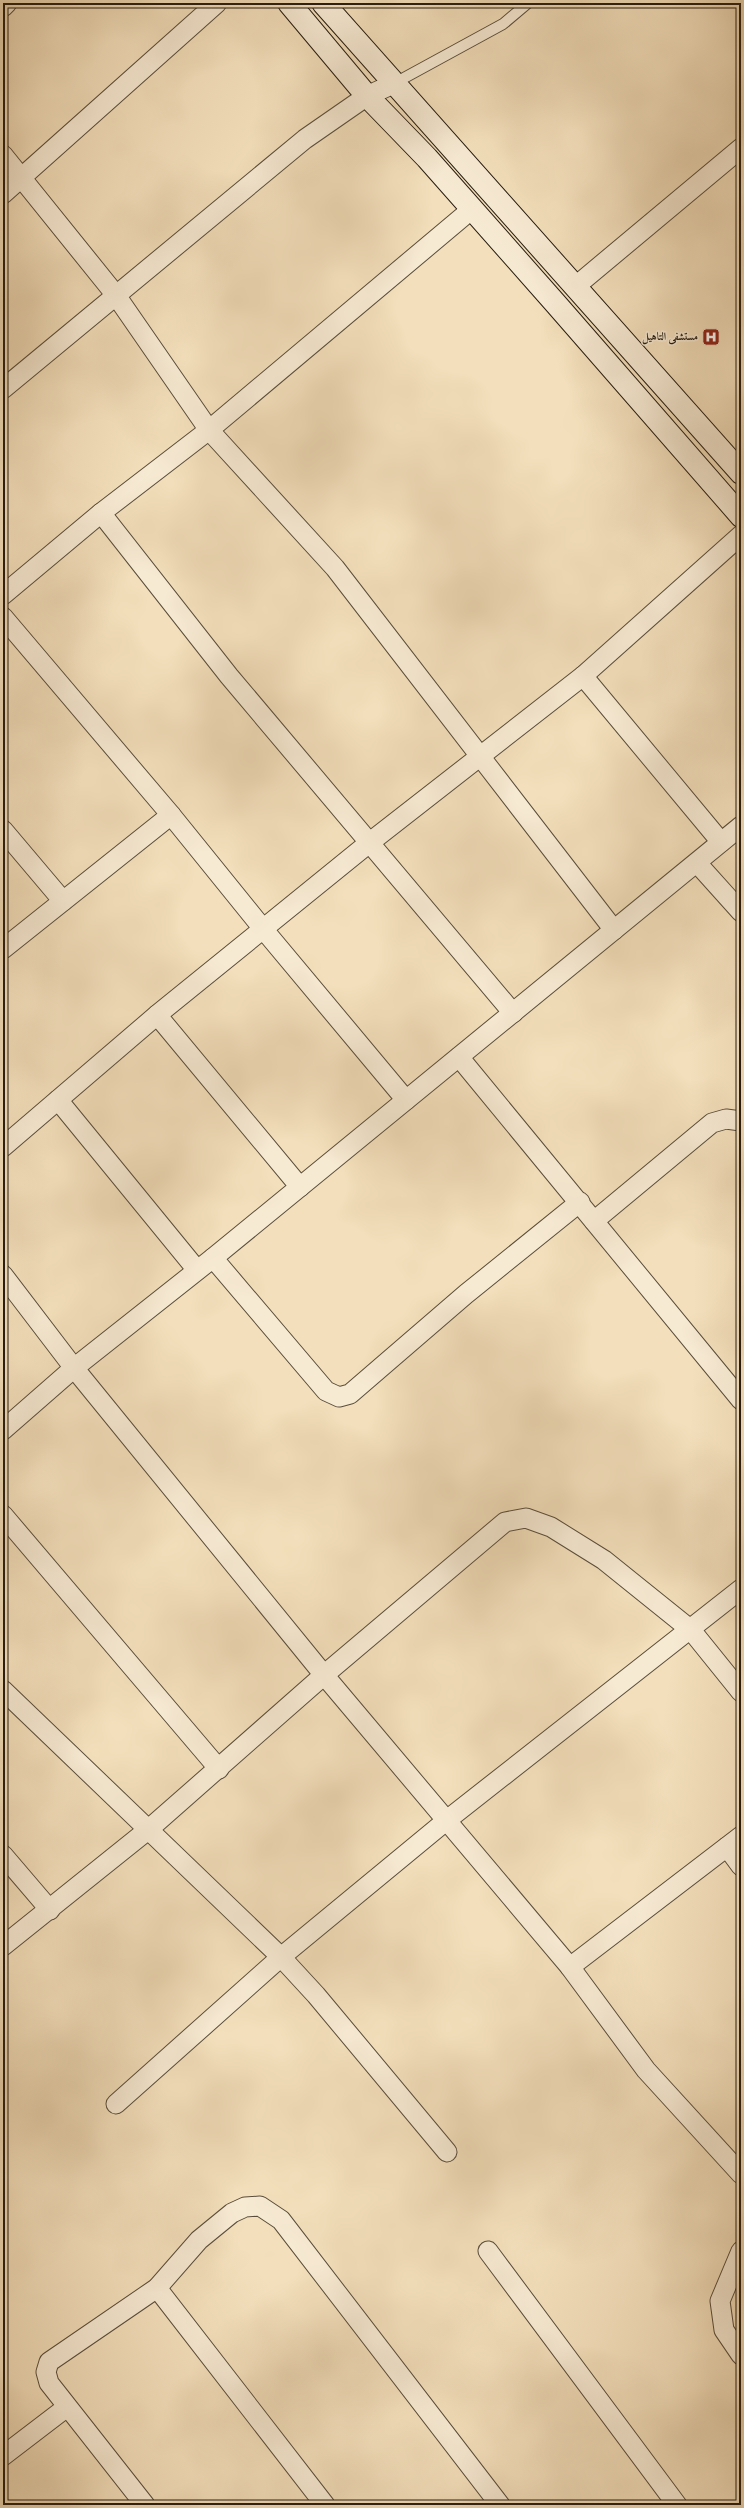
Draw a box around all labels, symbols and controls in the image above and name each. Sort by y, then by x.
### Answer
hospital icon: مستشفى التاهيل [701,327,721,347]
place label: مستشفى التاهيل [642,330,698,345]

